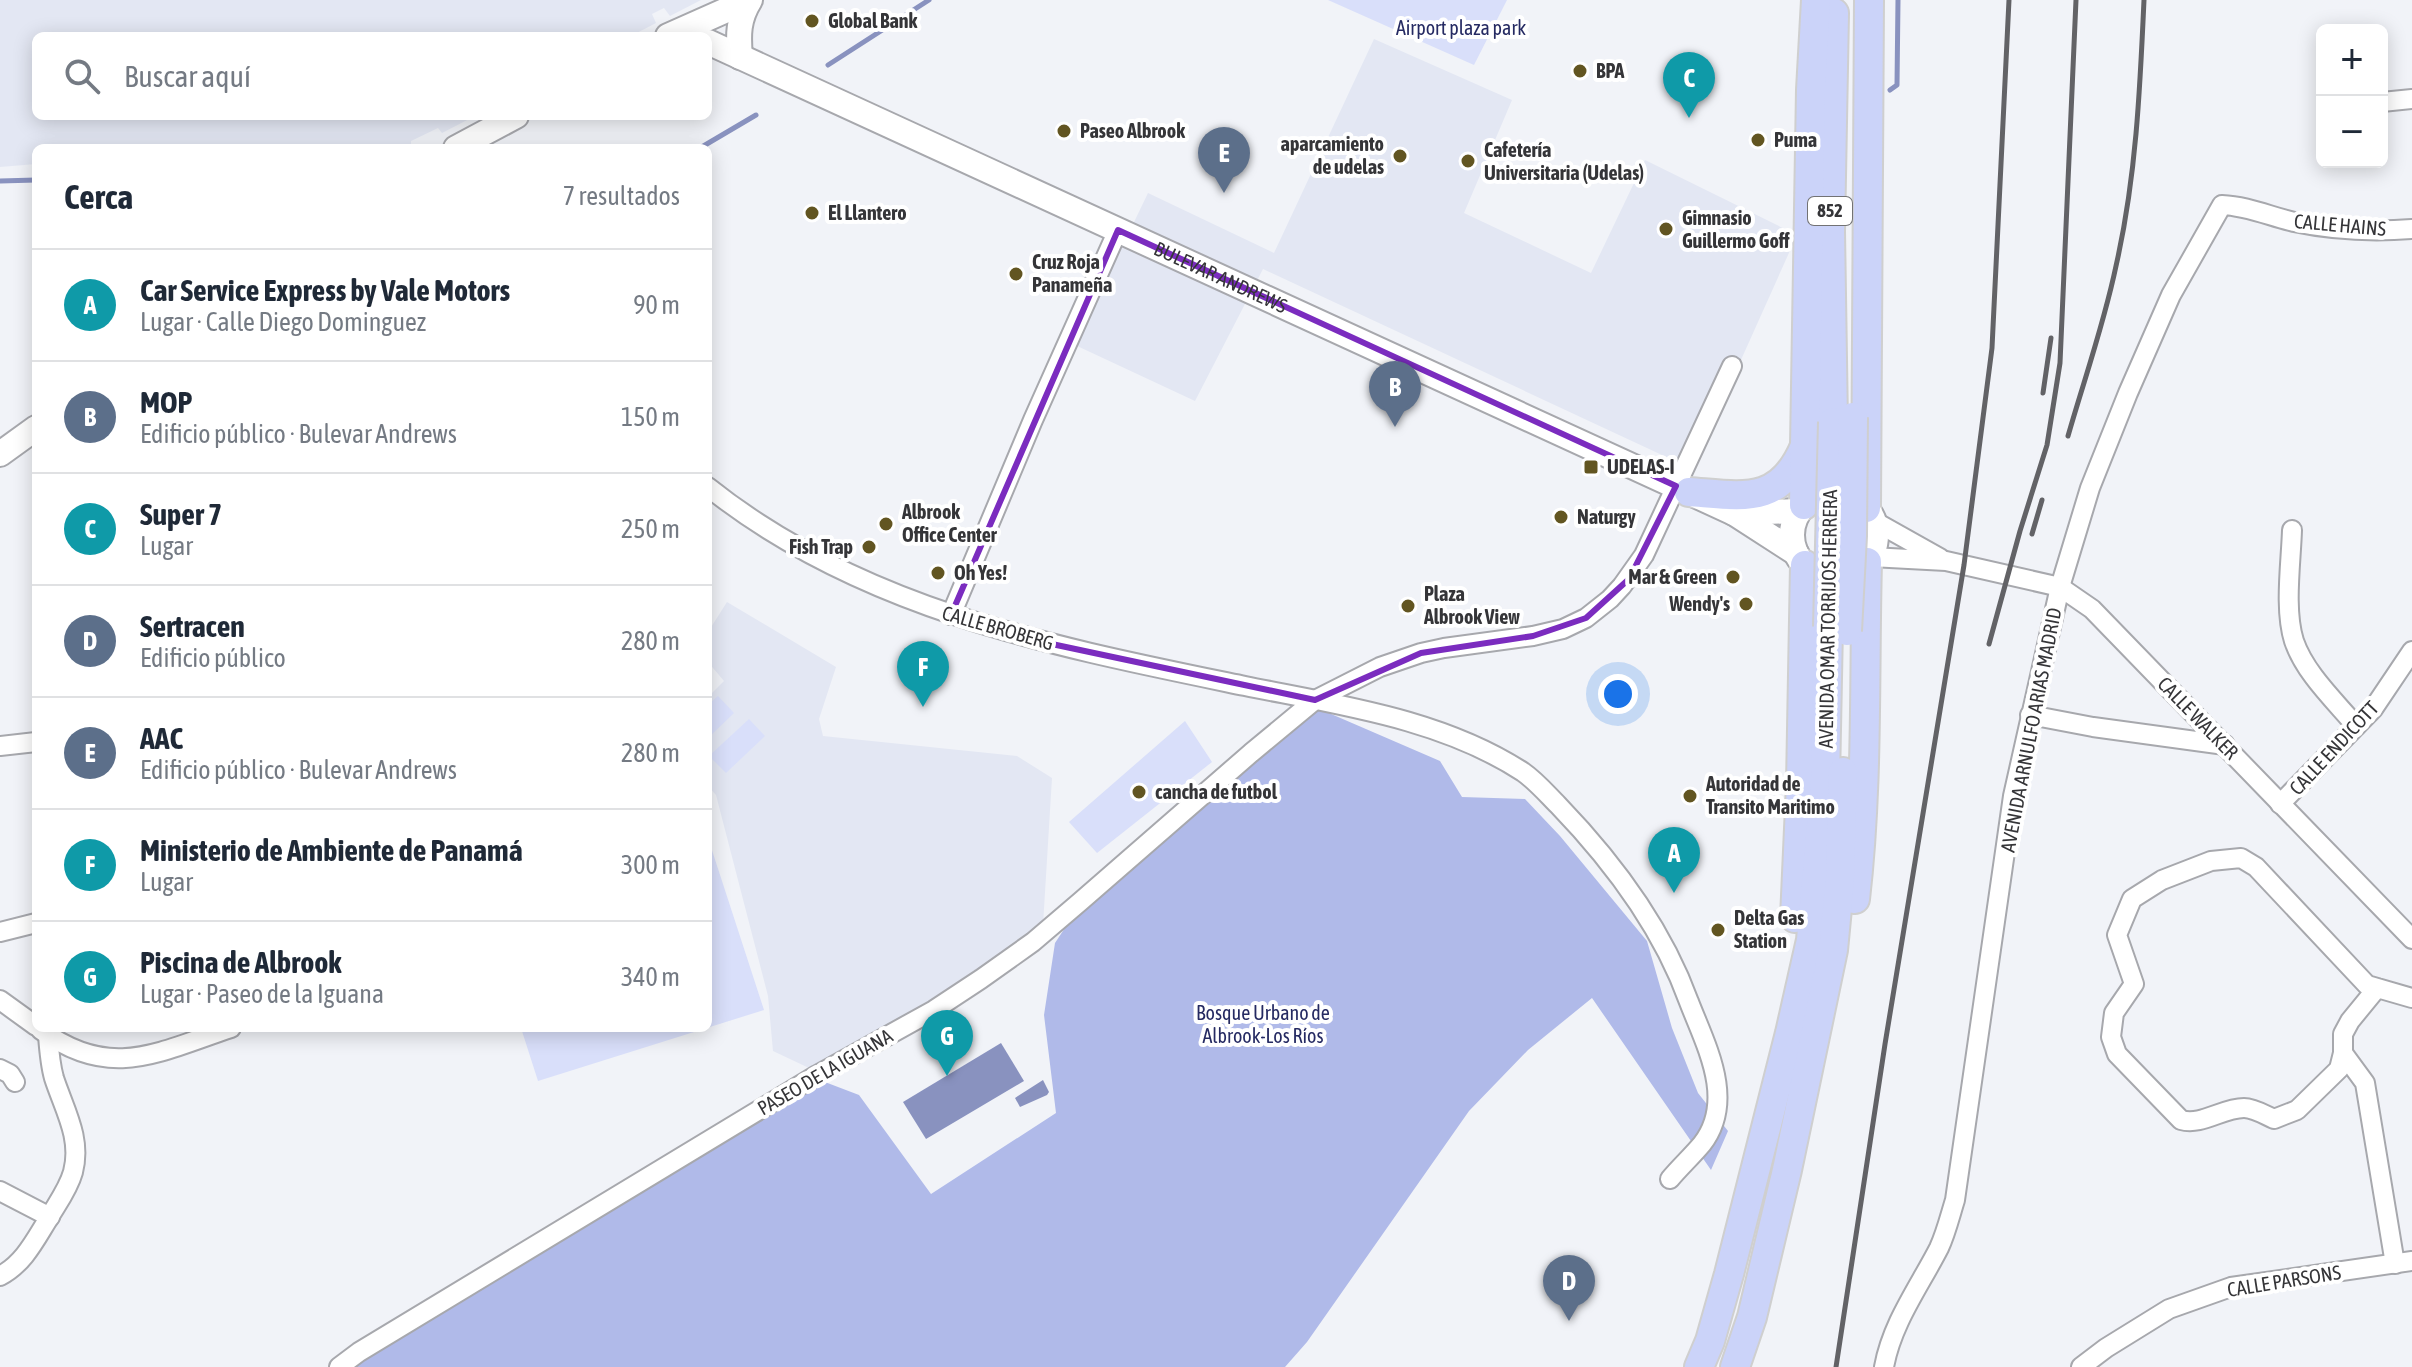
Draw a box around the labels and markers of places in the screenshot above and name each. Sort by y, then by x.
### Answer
place label: Global Bank [828,9,917,32]
marker: Global Bank [803,12,821,30]
pin: C [1663,52,1715,118]
place label: BPA [1596,59,1624,82]
marker: BPA [1571,62,1589,80]
place label: Paseo Albrook [1080,119,1185,142]
marker: Paseo Albrook [1055,122,1073,140]
pin: E [1198,127,1250,193]
place label: Puma [1774,128,1817,151]
marker: Puma [1749,131,1767,149]
place label: aparcamiento de udelas [1281,132,1384,178]
place label: Cafetería Universitaria (Udelas) [1484,138,1644,184]
marker: aparcamiento de udelas [1391,147,1409,165]
marker: Cafetería Universitaria (Udelas) [1459,152,1477,170]
place label: El Llantero [828,201,907,224]
marker: El Llantero [803,204,821,222]
place label: Gimnasio Guillermo Goff [1682,206,1790,252]
marker: Gimnasio Guillermo Goff [1657,220,1675,238]
place label: Cruz Roja Panameña [1032,250,1112,296]
marker: Cruz Roja Panameña [1007,265,1025,283]
pin: B [1369,361,1421,427]
place label: UDELAS-I [1607,455,1675,478]
marker: UDELAS-I [1582,458,1600,476]
place label: Albrook Office Center [901,500,998,546]
place label: Naturgy [1577,505,1636,528]
marker: Naturgy [1552,508,1570,526]
marker: Albrook Office Center [877,515,895,533]
place label: Fish Trap [789,535,853,558]
marker: Fish Trap [860,538,878,556]
place label: Oh Yes! [954,561,1007,584]
marker: Oh Yes! [929,564,947,582]
place label: Mar & Green [1628,565,1717,588]
marker: Mar & Green [1724,568,1742,586]
place label: Plaza Albrook View [1423,582,1520,628]
place label: Wendy's [1668,592,1730,615]
marker: Wendy's [1737,595,1755,613]
marker: Plaza Albrook View [1399,597,1417,615]
pin: F [897,641,949,707]
place label: Autoridad de Transito Maritimo [1705,772,1835,818]
place label: cancha de futbol [1155,780,1278,803]
marker: cancha de futbol [1130,783,1148,801]
marker: Autoridad de Transito Maritimo [1681,787,1699,805]
pin: A [1648,827,1700,893]
place label: Delta Gas Station [1734,906,1804,952]
marker: Delta Gas Station [1709,921,1727,939]
pin: G [921,1010,973,1076]
pin: D [1543,1255,1595,1321]

